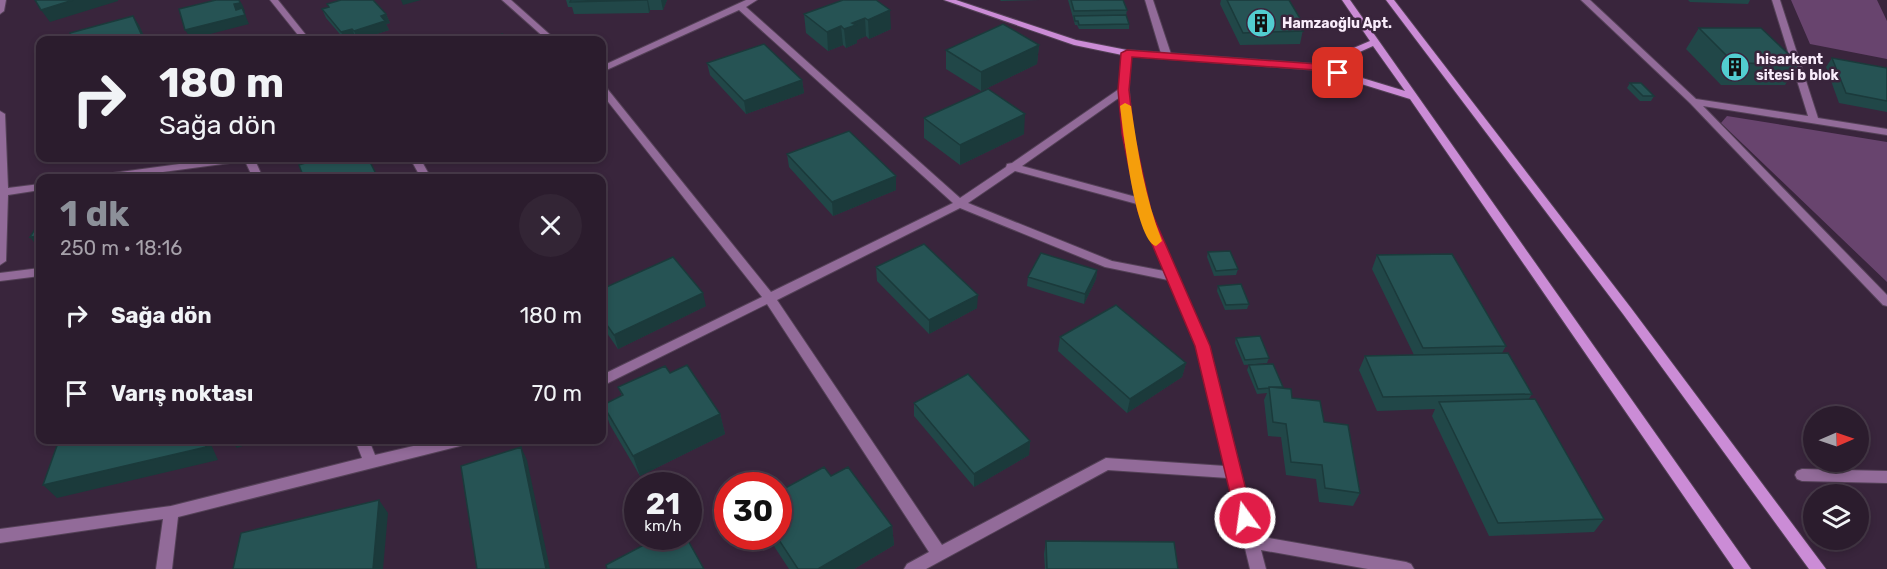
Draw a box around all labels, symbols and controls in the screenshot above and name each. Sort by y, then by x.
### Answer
building icon: Hamzaoğlu Apt. [1245,7,1277,39]
place label: Hamzaoğlu Apt. [1282,15,1392,32]
pin [1312,47,1363,98]
building icon: hisarkent sitesi b blok [1719,51,1751,83]
place label: hisarkent sitesi b blok [1756,51,1840,84]
icon: arrive [1321,56,1354,89]
text: 180 m [159,58,284,108]
icon: right [60,60,138,138]
text: Sağa dön [159,109,276,141]
text: 1 dk [60,192,129,235]
button: close [519,194,582,257]
text: 250 m · 18:16 [60,236,182,260]
icon: right [60,299,93,332]
text: Sağa dön [111,302,212,329]
text: 180 m [520,302,582,329]
icon: arrive [60,377,93,410]
text: Varış noktası [111,380,253,407]
text: 70 m [532,380,582,407]
north arrow [1803,406,1869,472]
map controls [1803,406,1869,550]
speed limit sign: 30 [714,472,792,550]
button: layers [1803,484,1869,550]
text: 21 [646,486,680,522]
position arrow [1213,486,1277,550]
text: km/h [644,517,682,535]

